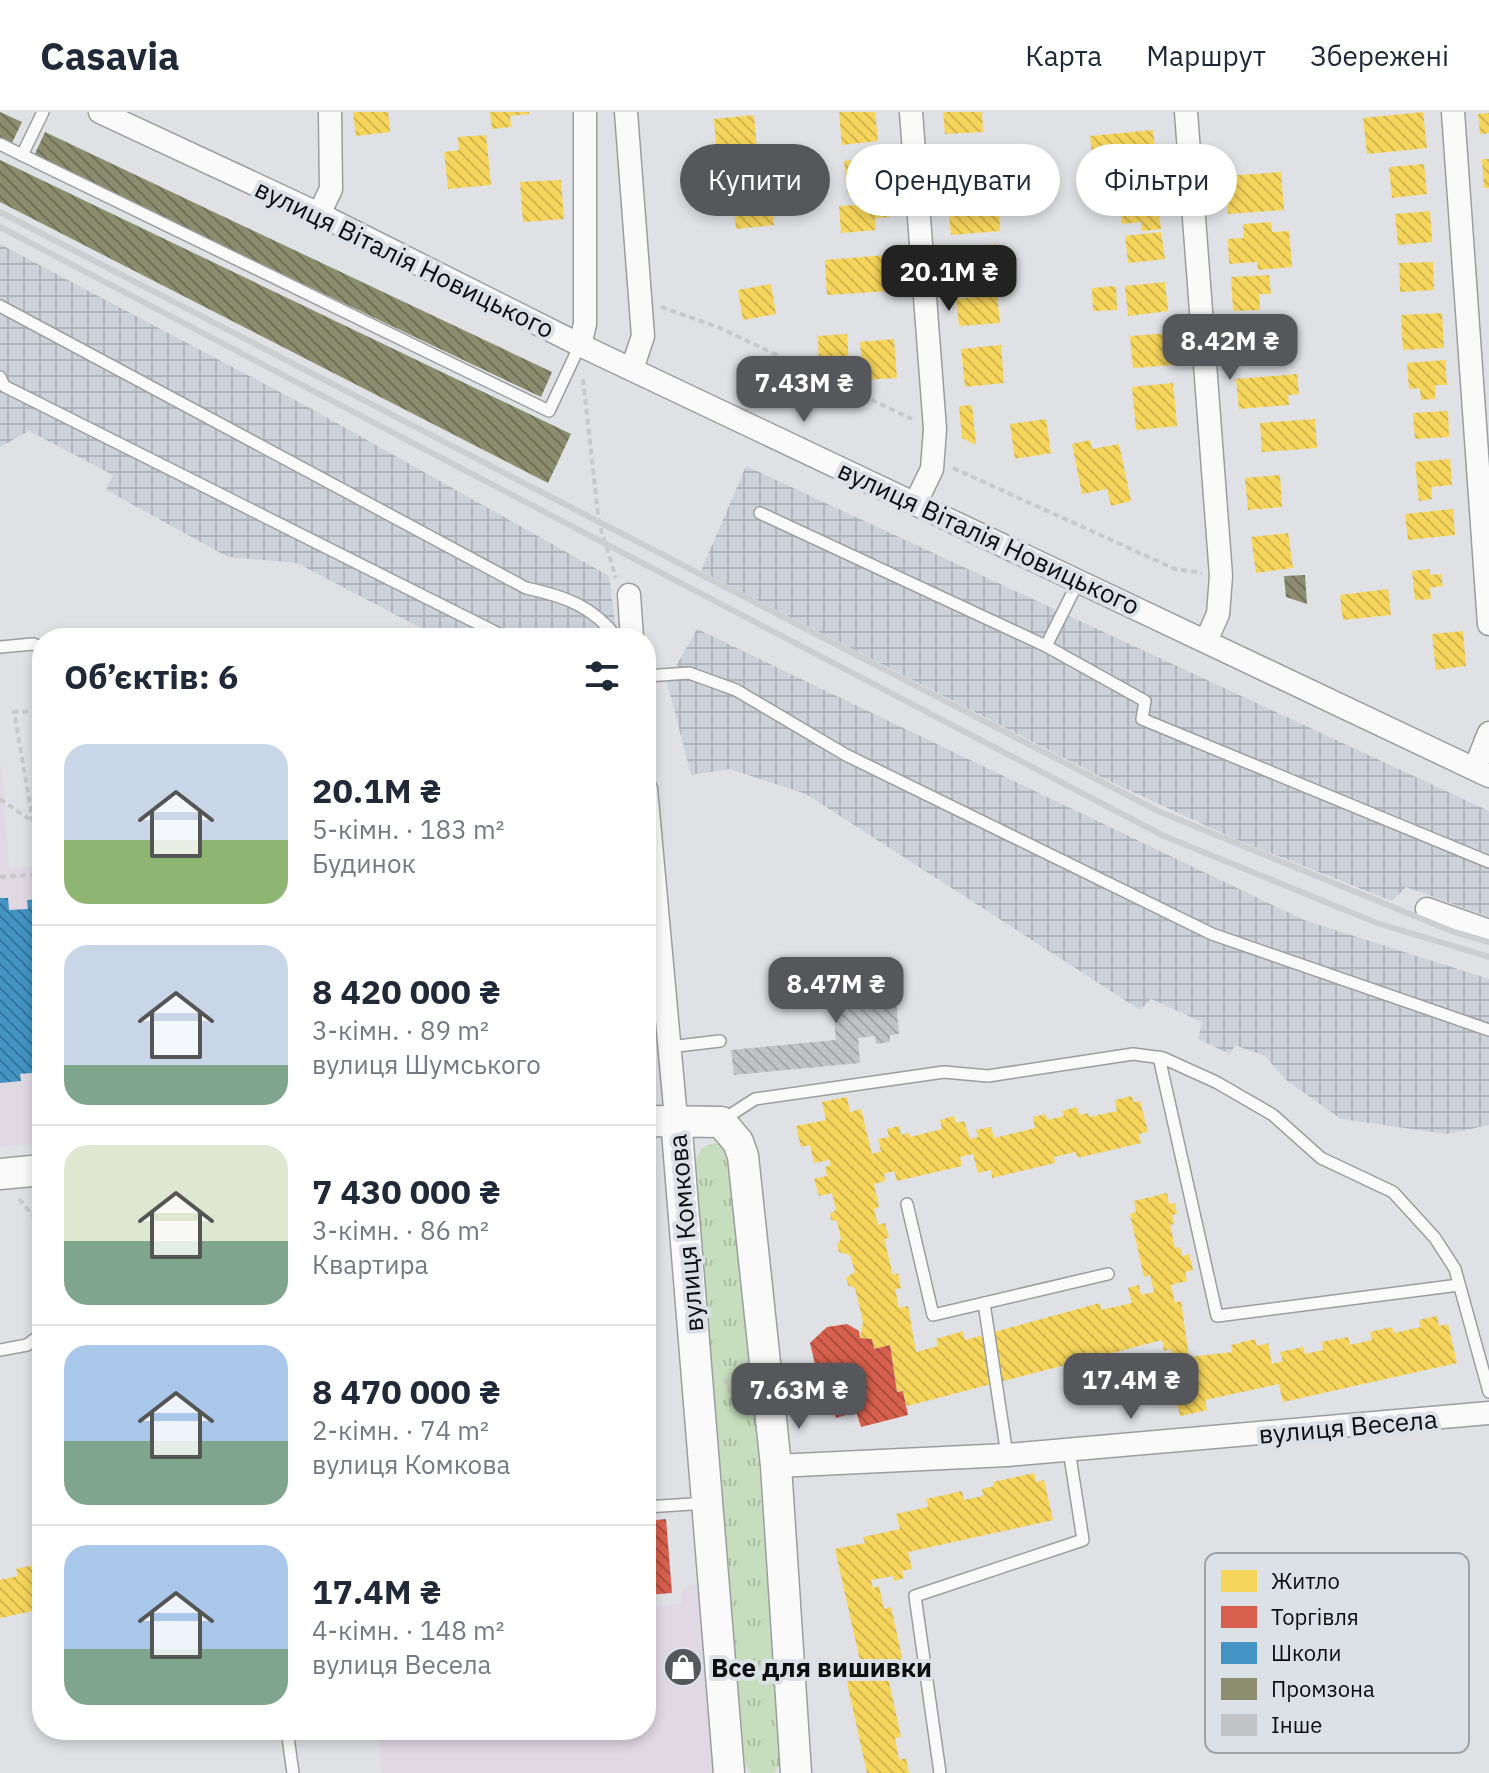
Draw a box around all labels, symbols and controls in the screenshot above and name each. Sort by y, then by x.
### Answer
text: Casavia [40,31,180,80]
text: Карта [1025,37,1102,74]
text: Маршрут [1146,37,1266,74]
text: Збережені [1310,37,1449,74]
chip: Купити [680,144,830,216]
chip: Орендувати [846,144,1060,216]
chip: Фільтри [1076,144,1237,216]
street label: вулиця Віталія Новицького [250,171,560,345]
pin: 20.1M ₴ [875,245,1023,313]
text: 20.1M ₴ [899,254,999,288]
pin: 8.42M ₴ [1156,314,1304,382]
text: 8.42M ₴ [1180,323,1280,357]
pin: 7.43M ₴ [730,356,878,424]
text: 7.43M ₴ [754,365,854,399]
street label: вулиця Віталія Новицького [833,452,1145,622]
text: Об’єктів: 6 [64,654,238,698]
icon: filters [580,654,624,698]
text: 20.1M ₴ [312,768,442,812]
icon: home [128,776,224,872]
text: 5-кімн. · 183 m² [312,812,505,846]
text: Будинок [312,846,416,880]
pin: 8.47M ₴ [762,957,910,1025]
text: 8.47M ₴ [786,966,886,1000]
text: 8 420 000 ₴ [312,969,501,1013]
icon: home [128,977,224,1073]
text: 3-кімн. · 89 m² [312,1013,489,1047]
text: вулиця Шумського [312,1047,541,1081]
street label: вулиця Комкова [659,1133,711,1333]
text: 7 430 000 ₴ [312,1169,501,1213]
icon: home [128,1177,224,1273]
text: 3-кімн. · 86 m² [312,1213,489,1247]
text: Квартира [312,1247,429,1281]
pin: 17.4M ₴ [1057,1353,1205,1421]
text: 17.4M ₴ [1081,1362,1181,1396]
pin: 7.63M ₴ [725,1363,873,1431]
text: 8 470 000 ₴ [312,1369,501,1413]
text: 7.63M ₴ [749,1372,849,1406]
icon: home [128,1377,224,1473]
street label: вулиця Весела [1257,1401,1439,1451]
text: 2-кімн. · 74 m² [312,1413,489,1447]
text: вулиця Комкова [312,1447,510,1481]
legend [1205,1553,1469,1753]
text: Житло [1271,1566,1340,1595]
text: 17.4M ₴ [312,1569,442,1613]
icon: home [128,1577,224,1673]
text: Торгівля [1271,1602,1359,1631]
text: 4-кімн. · 148 m² [312,1613,505,1647]
text: Школи [1271,1638,1341,1667]
shop icon: Все для вишивки [662,1646,704,1688]
text: вулиця Весела [312,1647,492,1681]
place label: Все для вишивки [711,1650,932,1684]
text: Промзона [1271,1674,1375,1703]
text: Інше [1271,1710,1322,1739]

